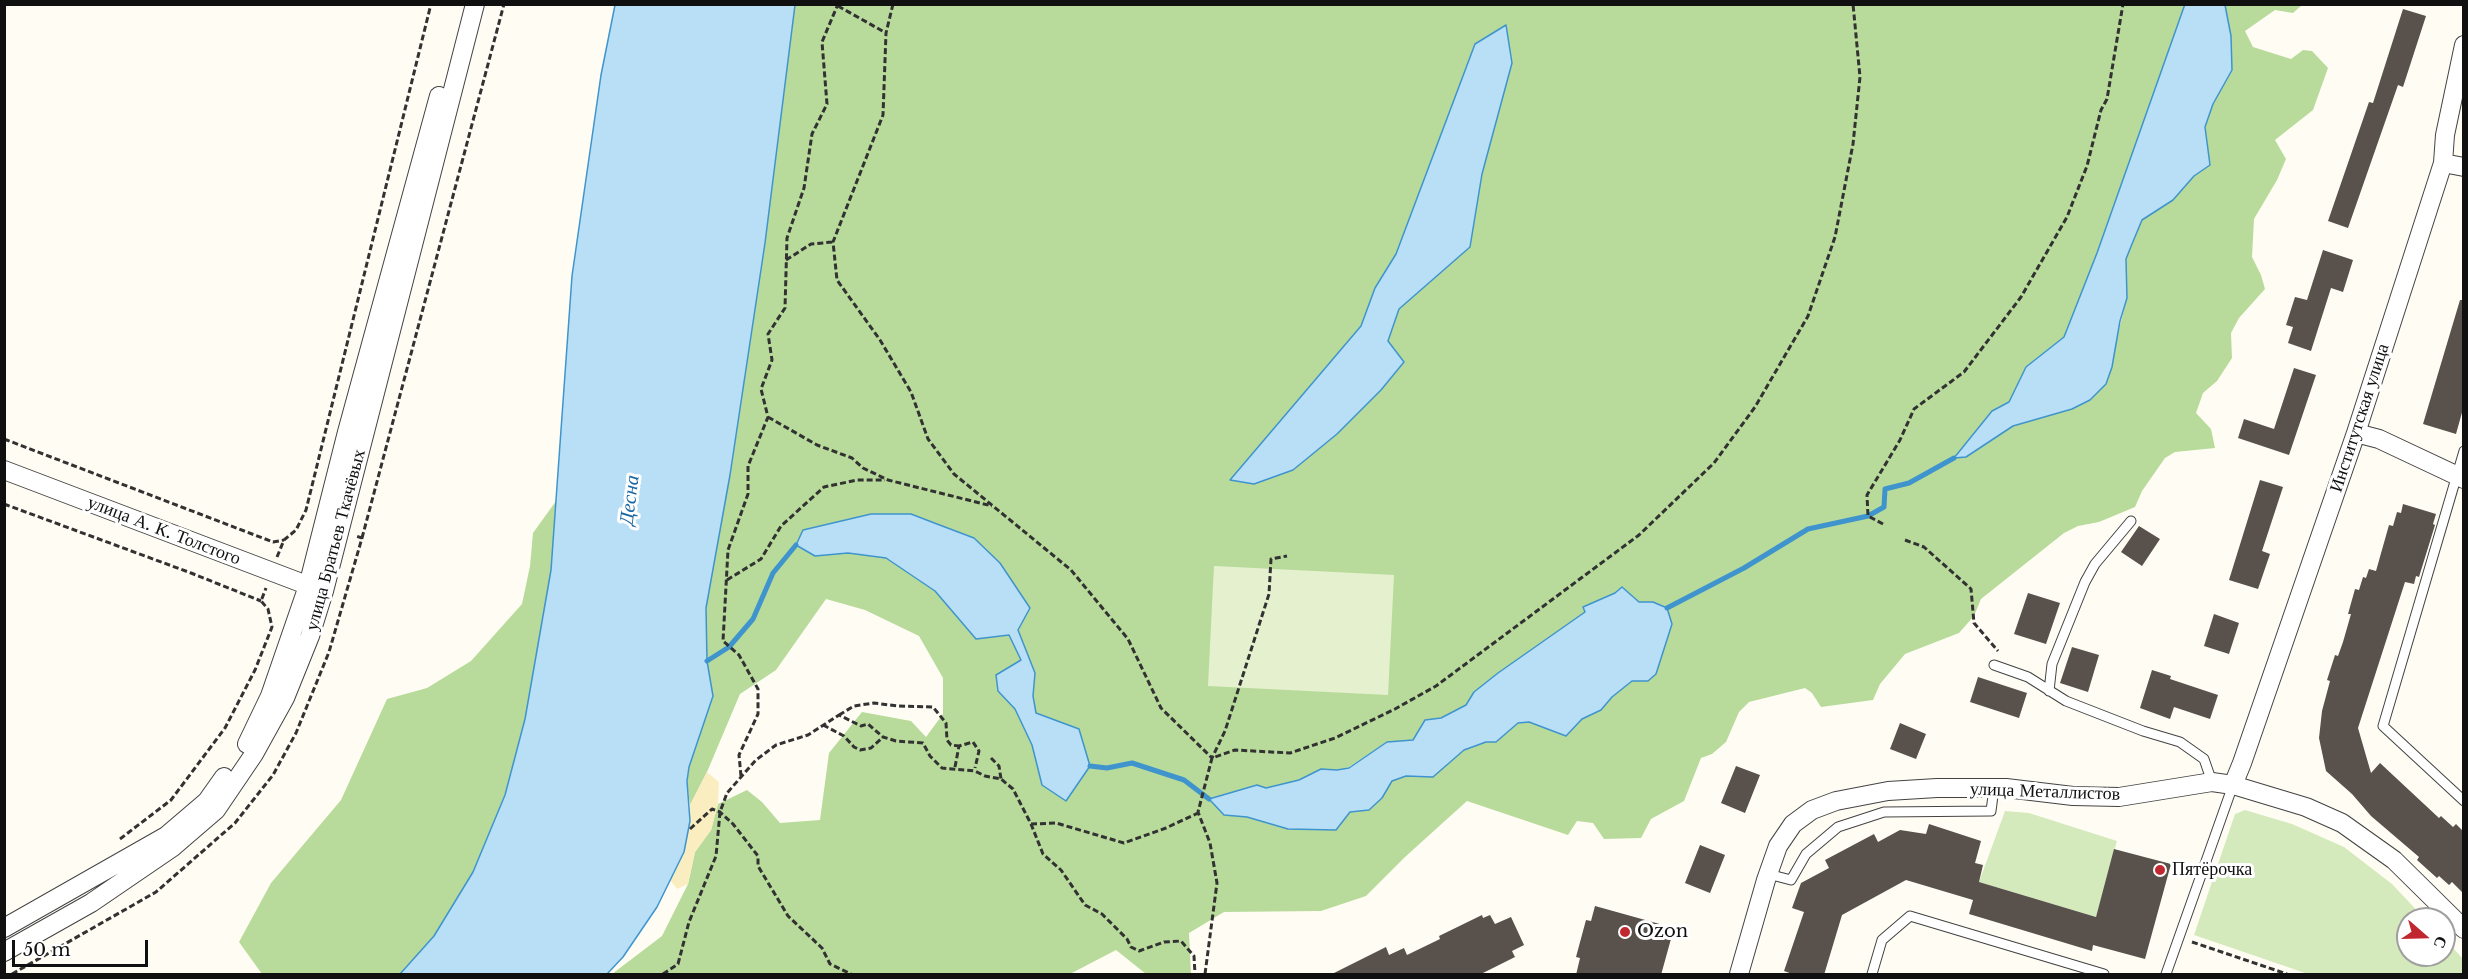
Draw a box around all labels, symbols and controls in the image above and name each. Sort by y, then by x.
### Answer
street label: Институтская улица [2326,341,2394,495]
street label: улица Братьев Ткачёвых [301,447,371,633]
water label: Десна [615,474,645,526]
street label: улица А. К. Толстого [84,492,244,570]
street label: улица Металлистов [1970,779,2120,805]
place label: Пятёрочка [2172,859,2252,881]
marker: Пятёрочка [2153,863,2167,877]
north arrow [2396,907,2456,967]
place label: Ozon [1637,921,1688,943]
marker: Ozon [1618,925,1632,939]
scale bar [15,928,152,966]
text: С [2430,934,2452,951]
text: 50 m [23,939,71,961]

